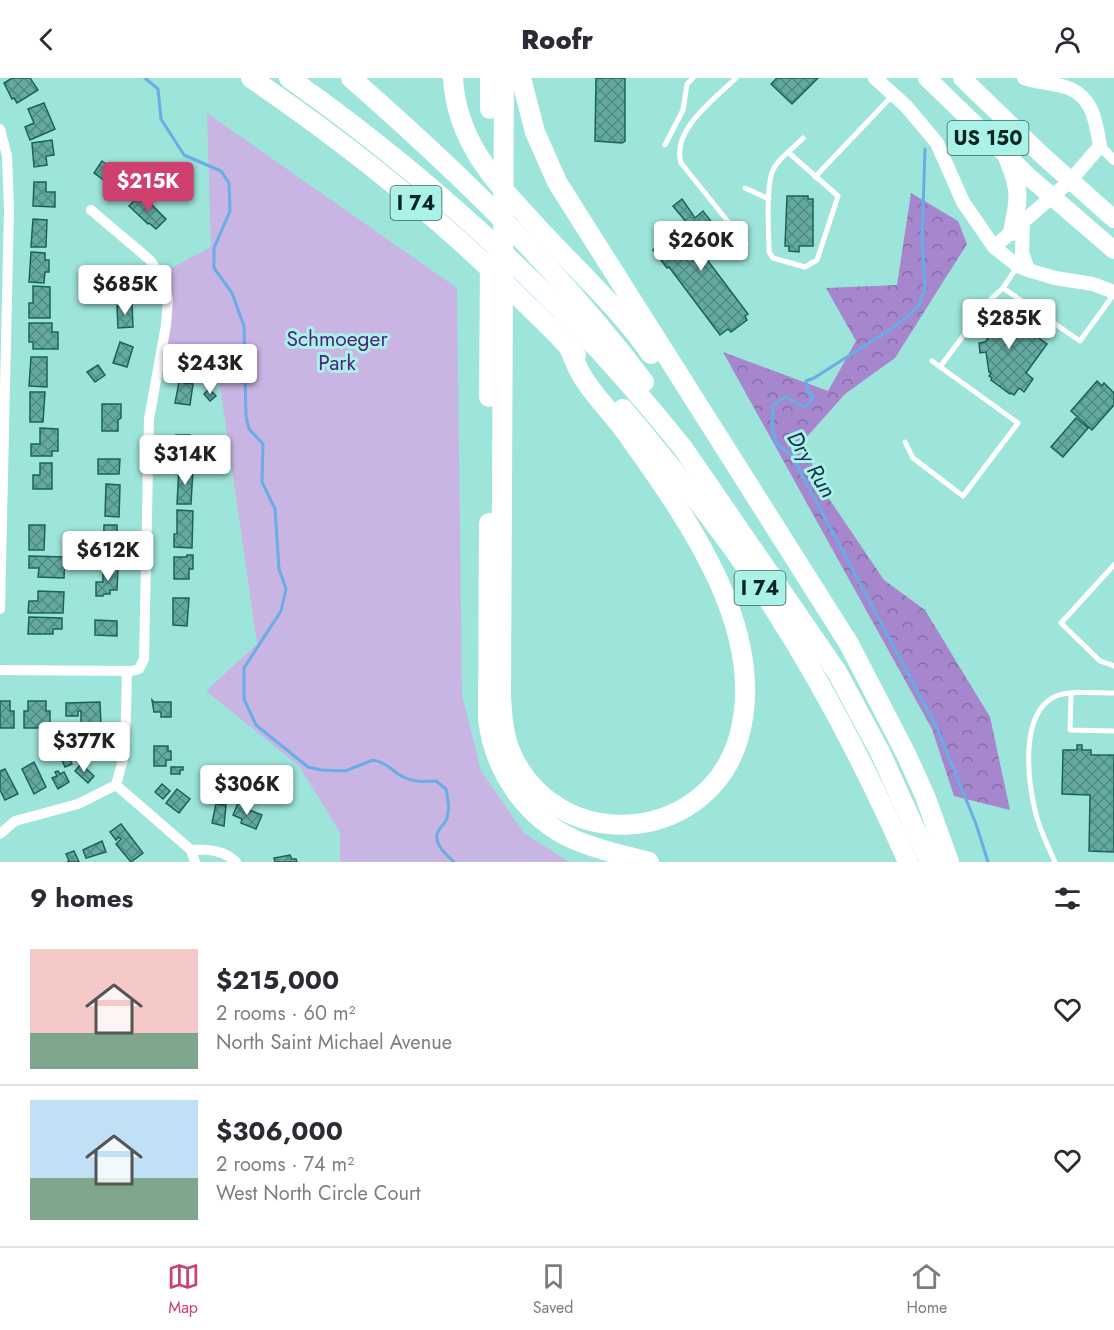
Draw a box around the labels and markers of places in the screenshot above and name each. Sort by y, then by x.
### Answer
pin: $215K [106,162,190,213]
pin: $260K [659,221,743,272]
pin: $685K [83,265,167,316]
pin: $285K [967,299,1051,350]
pin: $243K [168,344,252,395]
pin: $314K [143,435,227,486]
pin: $612K [66,531,150,582]
pin: $377K [42,722,126,773]
pin: $306K [205,765,289,816]

